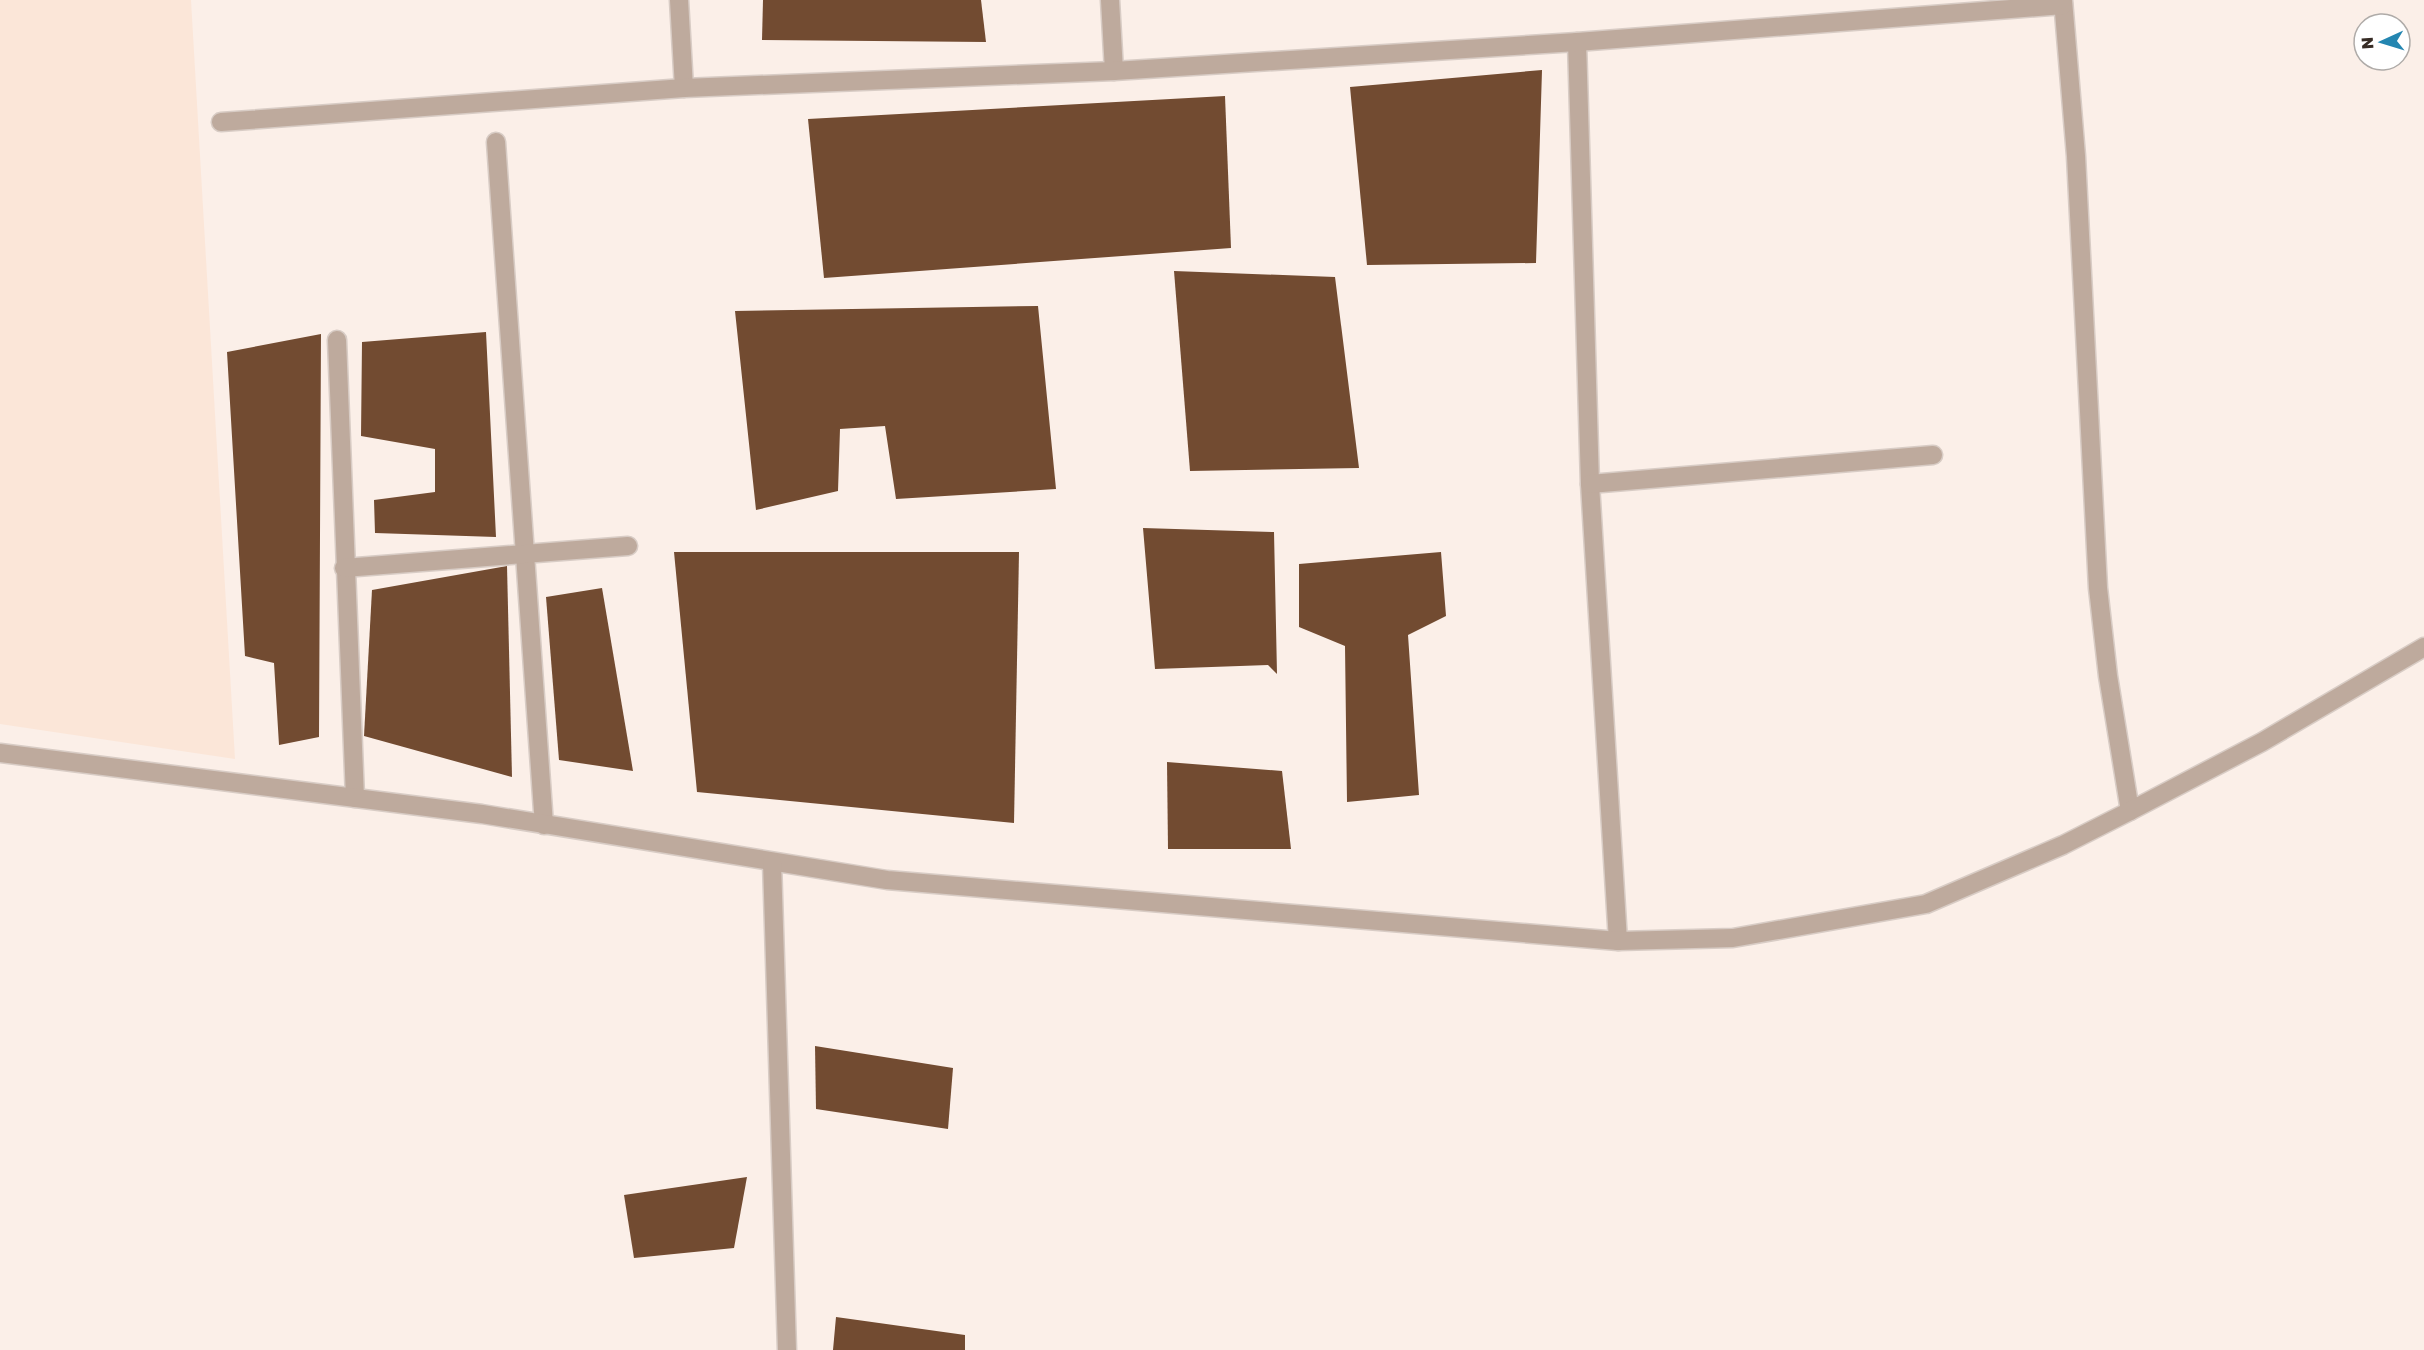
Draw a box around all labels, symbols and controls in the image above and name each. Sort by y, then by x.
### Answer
north arrow [2352,12,2412,72]
text: N [2357,36,2377,50]

